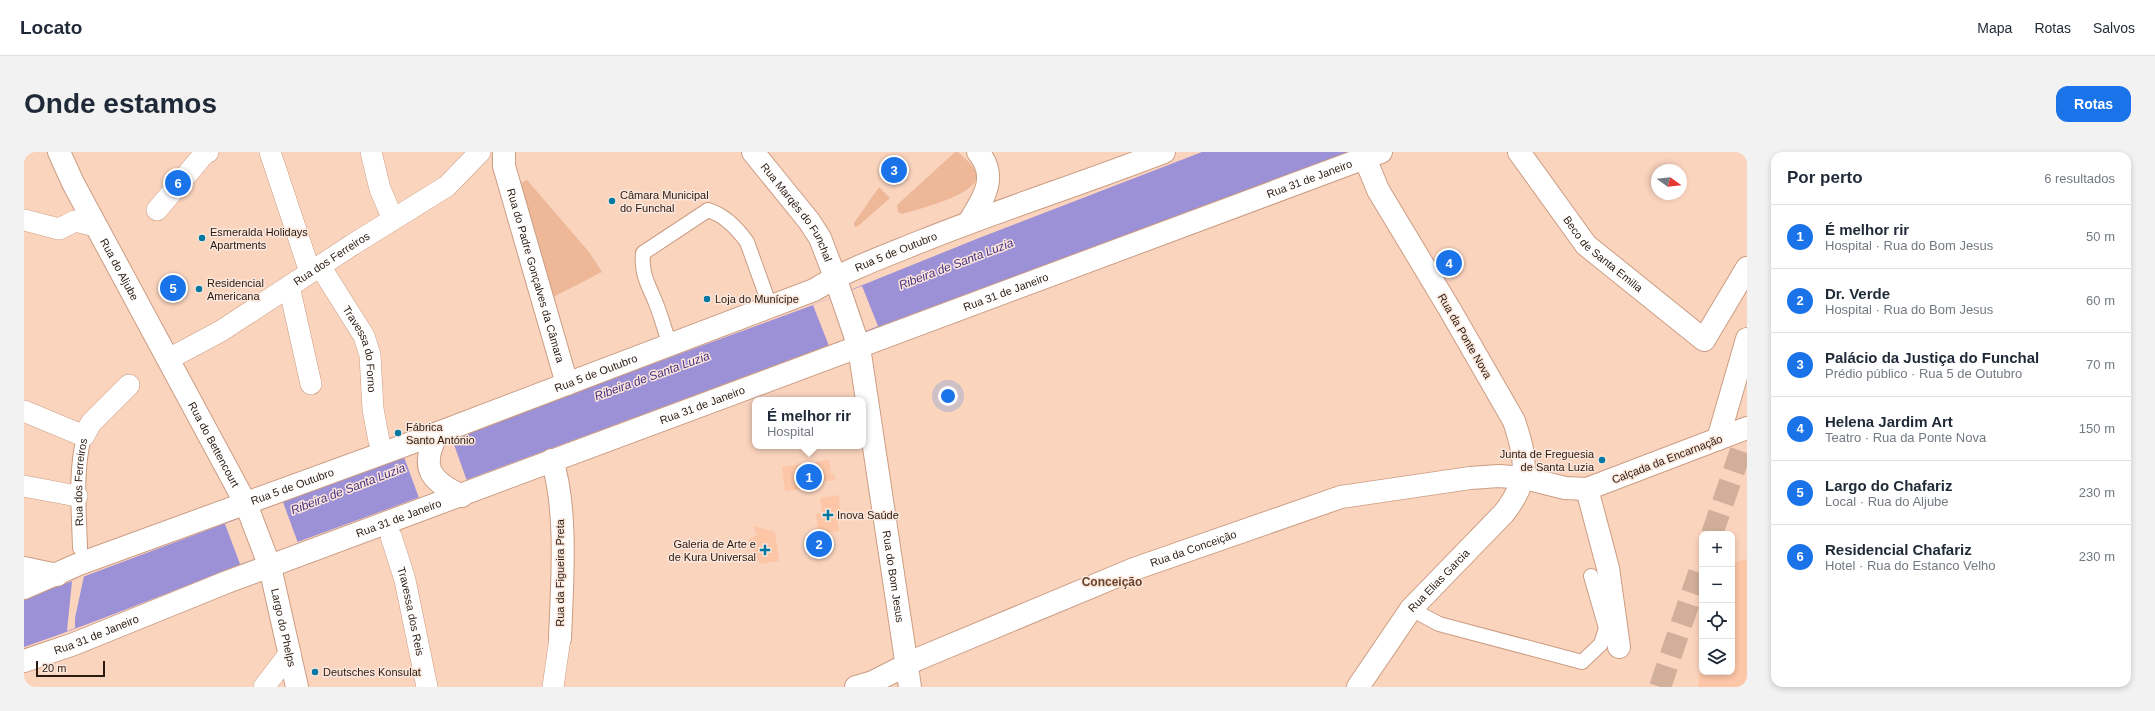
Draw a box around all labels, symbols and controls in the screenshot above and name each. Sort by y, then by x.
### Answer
text: Locato [20,17,82,38]
text: Mapa [1977,20,2012,36]
text: Rotas [2034,20,2071,36]
text: Salvos [2093,20,2135,36]
button: Rotas [2056,86,2131,122]
text: Onde estamos [24,88,217,119]
pin: 3 [881,155,907,185]
street label: Rua 31 de Janeiro [1265,157,1354,200]
street label: Rua Marqês do Funchal [759,161,834,263]
north arrow [1651,164,1687,200]
pin: 6 [165,168,191,198]
text: Por perto [1787,168,1863,187]
text: 6 resultados [2044,171,2115,186]
street label: Rua do Padre Gonçalves da Câmara [505,187,567,365]
place label: Câmara Municipal do Funchal [620,189,709,214]
marker: Câmara Municipal do Funchal [607,196,617,206]
street label: Beco de Santa Emilia [1561,214,1646,295]
text: É melhor rir [1825,221,1909,238]
place label: Esmeralda Holidays Apartments [210,226,308,251]
street label: Rua dos Ferreiros [291,229,372,288]
text: 1 [1796,229,1804,244]
text: 50 m [2086,229,2115,244]
street label: Rua 5 de Outubro [853,230,939,274]
marker: Esmeralda Holidays Apartments [197,233,207,243]
street label: Rua do Aljube [98,236,141,302]
water label: Ribeira de Santa Luzia [897,236,1015,292]
text: Hospital · Rua do Bom Jesus [1825,238,1993,253]
pin: 4 [1436,248,1462,278]
street label: Rua 31 de Janeiro [962,270,1050,313]
pin: 5 [160,273,186,303]
place label: Residencial Americana [207,277,264,302]
marker: Residencial Americana [194,284,204,294]
text: Dr. Verde [1825,285,1890,302]
street label: Rua da Ponte Nova [1436,291,1495,381]
place label: Loja do Munícipe [715,293,799,305]
text: 2 [1796,293,1804,308]
text: 60 m [2086,293,2115,308]
marker: Loja do Munícipe [702,294,712,304]
text: Hospital · Rua do Bom Jesus [1825,302,1993,317]
street label: Travessa do Forno [340,303,378,393]
water label: Ribeira de Santa Luzia [593,349,712,403]
text: Palácio da Justiça do Funchal [1825,349,2039,366]
street label: Rua 5 de Outubro [553,352,639,394]
text: 3 [1796,357,1804,372]
text: 70 m [2086,357,2115,372]
text: Prédio público · Rua 5 de Outubro [1825,366,2022,381]
street label: Rua 31 de Janeiro [658,384,746,426]
your location [938,386,958,406]
popup [752,397,866,449]
street label: Rua do Bettencourt [186,400,242,489]
text: É melhor rir [767,407,851,424]
text: Helena Jardim Art [1825,413,1953,430]
place label: Fábrica Santo António [406,421,475,446]
text: 4 [1796,421,1804,436]
text: 150 m [2079,421,2115,436]
text: Hospital [767,424,814,439]
marker: Fábrica Santo António [393,428,403,438]
text: Teatro · Rua da Ponte Nova [1825,430,1986,445]
street label: Calçada da Encarnação [1610,432,1724,486]
street label: Rua dos Ferreiros [72,437,89,526]
place label: Junta de Freguesia de Santa Luzia [1500,448,1595,473]
marker: Junta de Freguesia de Santa Luzia [1597,455,1607,465]
water label: Ribeira de Santa Luzia [289,461,407,517]
pin: 1 [796,462,822,492]
street label: Rua 5 de Outubro [249,466,335,507]
text: Largo do Chafariz [1825,477,1953,494]
text: 5 [1796,485,1804,500]
text: 230 m [2079,485,2115,500]
text: Local · Rua do Aljube [1825,494,1949,509]
street label: Rua 31 de Janeiro [354,497,443,539]
marker: Inova Saúde [822,509,834,521]
place label: Inova Saúde [837,509,899,521]
street label: Rua da Figueira Preta [554,518,566,627]
street label: Rua da Conceição [1148,528,1238,569]
pin: 2 [806,529,832,559]
street label: Rua do Bom Jesus [881,530,906,624]
map controls [1699,531,1735,675]
button: + [1699,531,1735,567]
place label: Galeria de Arte e de Kura Universal [669,538,756,563]
text: Residencial Chafariz [1825,541,1972,558]
marker: Galeria de Arte e de Kura Universal [759,544,771,556]
street label: Rua Elias Garcia [1406,546,1472,614]
text: 6 [1796,549,1804,564]
text: 230 m [2079,549,2115,564]
text: Hotel · Rua do Estanco Velho [1825,558,1996,573]
street label: Travessa dos Reis [395,565,427,657]
button: − [1699,567,1735,603]
district label: Conceição [1082,575,1142,589]
street label: Largo do Phelps [269,587,298,668]
button: locate [1699,603,1735,639]
street label: Rua 31 de Janeiro [52,612,140,656]
button: layers [1699,639,1735,675]
scale bar [36,659,105,678]
text: 20 m [42,662,66,674]
place label: Deutsches Konsulat [323,666,421,678]
marker: Deutsches Konsulat [310,667,320,677]

